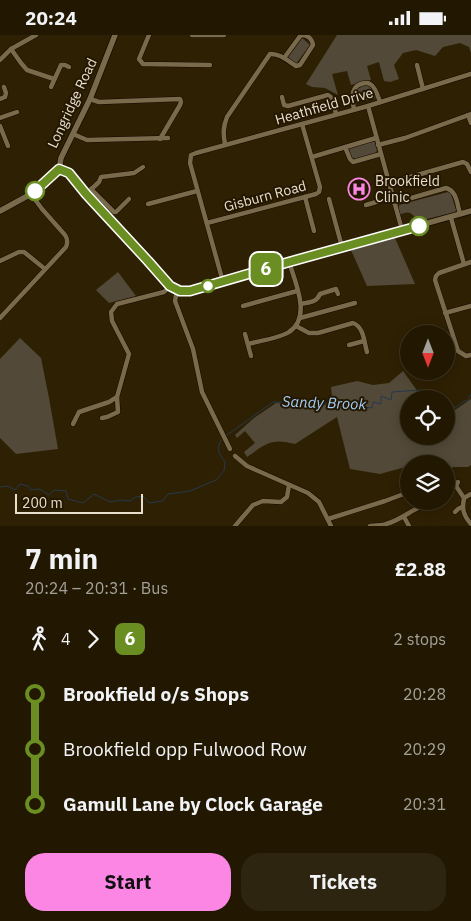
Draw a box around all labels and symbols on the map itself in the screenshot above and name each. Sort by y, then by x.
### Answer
street label: Longridge Road [43,55,101,151]
street label: Heathfield Drive [273,83,375,129]
place label: Brookfield Clinic [375,172,440,206]
street label: Gisburn Road [222,176,308,216]
hospital icon: Brookfield Clinic [347,177,371,201]
unlabelled marker [25,181,45,201]
unlabelled marker [409,216,429,236]
line badge: 6 [250,253,282,285]
unlabelled marker [201,279,215,293]
north arrow [400,325,455,380]
water label: Sandy Brook [282,392,367,413]
scale bar [15,491,142,514]

